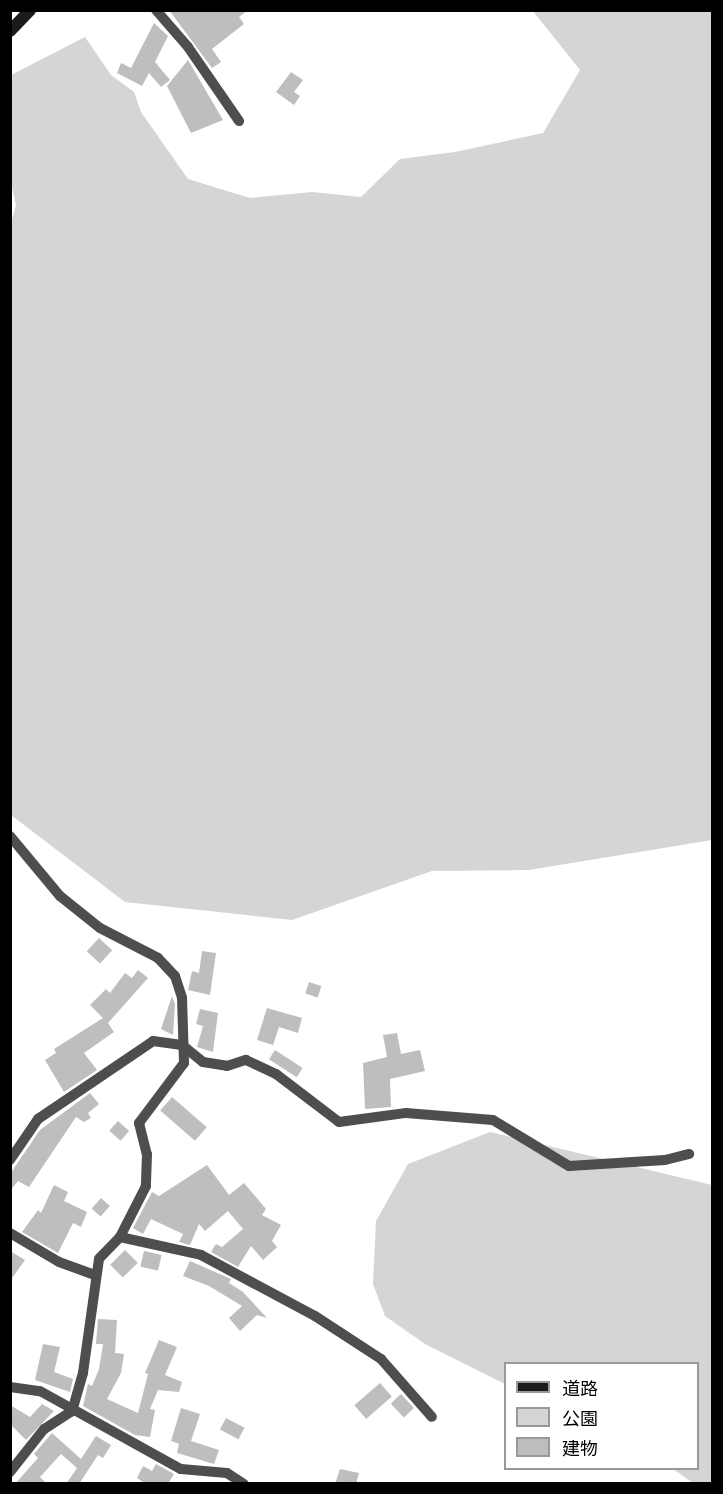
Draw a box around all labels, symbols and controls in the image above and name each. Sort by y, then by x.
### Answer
legend [504,1362,699,1470]
text: 道路 [562,1378,598,1399]
text: 公園 [562,1408,598,1429]
text: 建物 [562,1438,598,1459]

